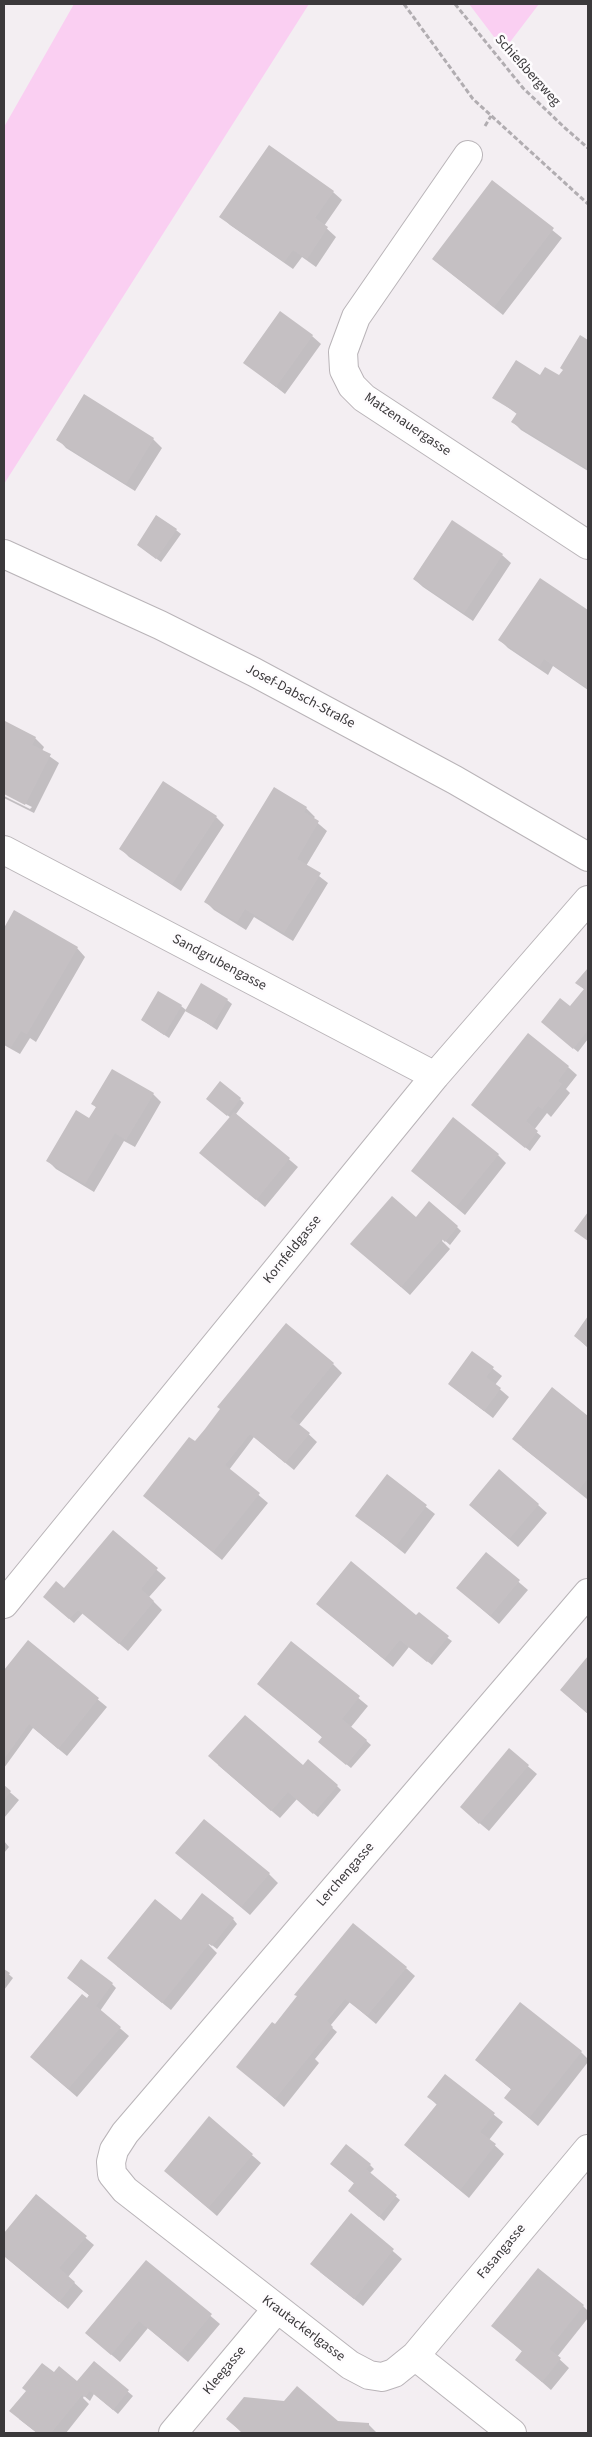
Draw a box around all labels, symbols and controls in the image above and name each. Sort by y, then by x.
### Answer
street label: Schießbergweg [491,32,563,110]
street label: Matzenauergasse [360,390,454,460]
street label: Josef-Dabsch-Straße [243,661,357,733]
street label: Sandgrubengasse [169,931,269,995]
street label: Kornfeldgasse [260,1213,326,1287]
street label: Lerchengasse [314,1840,378,1910]
street label: Fasangasse [474,2221,530,2283]
street label: Krautackerlgasse [258,2292,348,2366]
street label: Kleegasse [200,2343,250,2399]

